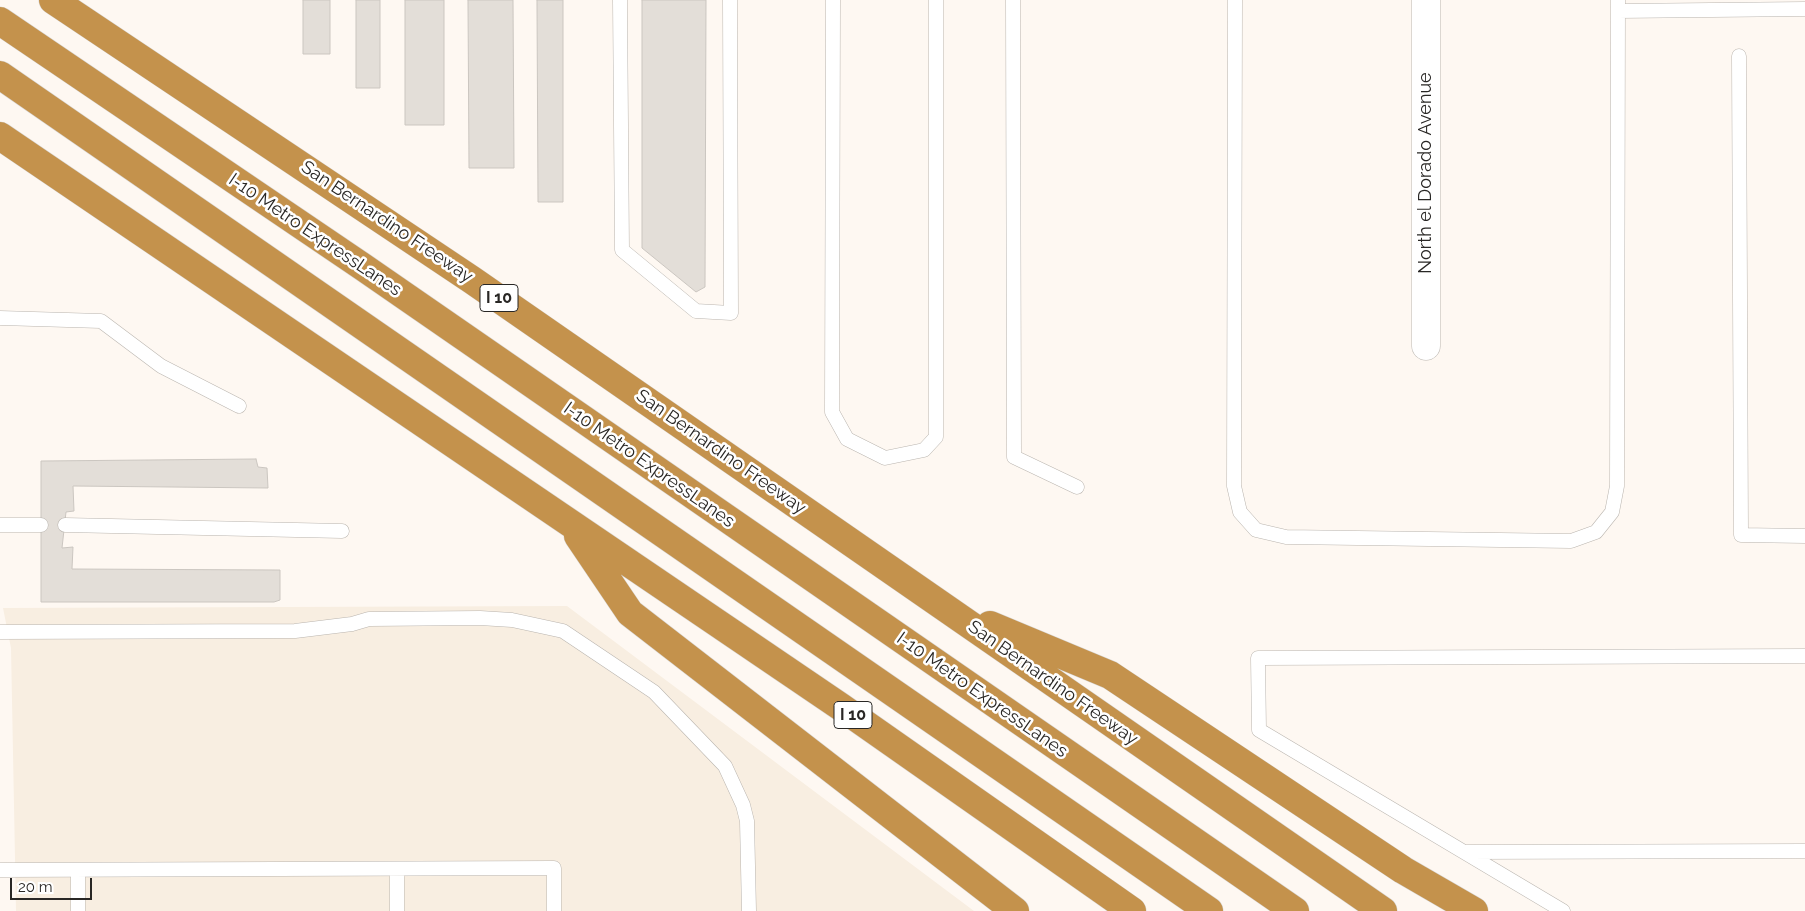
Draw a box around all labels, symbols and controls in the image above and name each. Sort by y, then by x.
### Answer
street label: North el Dorado Avenue [1415,72,1437,274]
street label: San Bernardino Freeway [297,156,477,288]
street label: I-10 Metro ExpressLanes [224,169,406,301]
road number: I 10 [480,284,518,312]
street label: San Bernardino Freeway [632,385,810,519]
street label: I-10 Metro ExpressLanes [559,398,739,532]
street label: San Bernardino Freeway [964,616,1142,750]
street label: I-10 Metro ExpressLanes [892,628,1072,762]
road number: I 10 [834,702,872,728]
scale bar [12,868,95,900]
text: 20 m [18,878,53,896]

